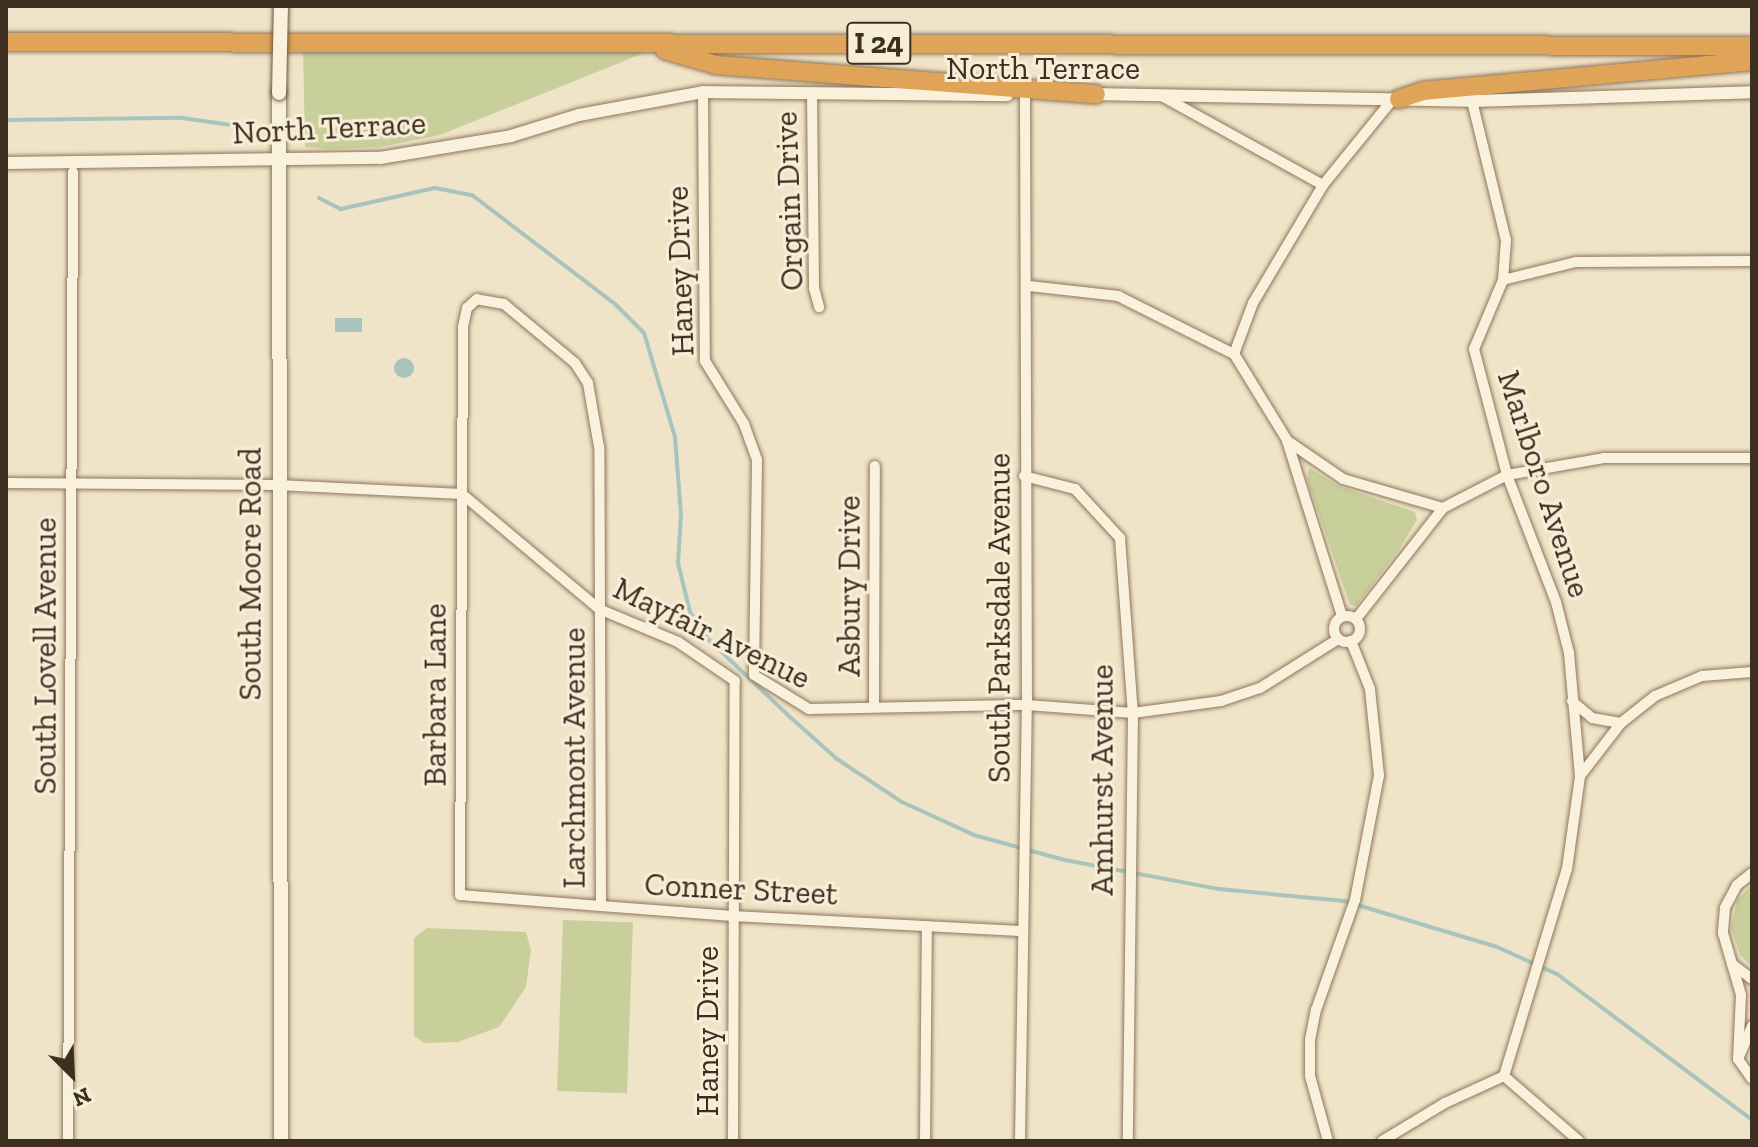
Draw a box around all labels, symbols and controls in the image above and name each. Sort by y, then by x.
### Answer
road number: I 24 [845,17,913,69]
street label: North Terrace [946,49,1140,87]
street label: North Terrace [231,104,427,152]
street label: Orgain Drive [767,111,811,291]
street label: Haney Drive [658,185,702,357]
street label: Marlboro Avenue [1489,365,1599,603]
street label: South Moore Road [231,447,269,701]
street label: South Parksdale Avenue [980,452,1018,784]
street label: Asbury Drive [830,495,868,677]
street label: South Lovell Avenue [26,517,64,795]
street label: Mayfair Avenue [607,568,817,698]
street label: Barbara Lane [416,603,454,787]
street label: Larchmont Avenue [555,627,593,889]
street label: Amhurst Avenue [1083,664,1121,896]
street label: Conner Street [643,865,839,913]
street label: Haney Drive [688,945,726,1117]
north arrow [32,1035,112,1115]
text: N [69,1082,95,1113]

